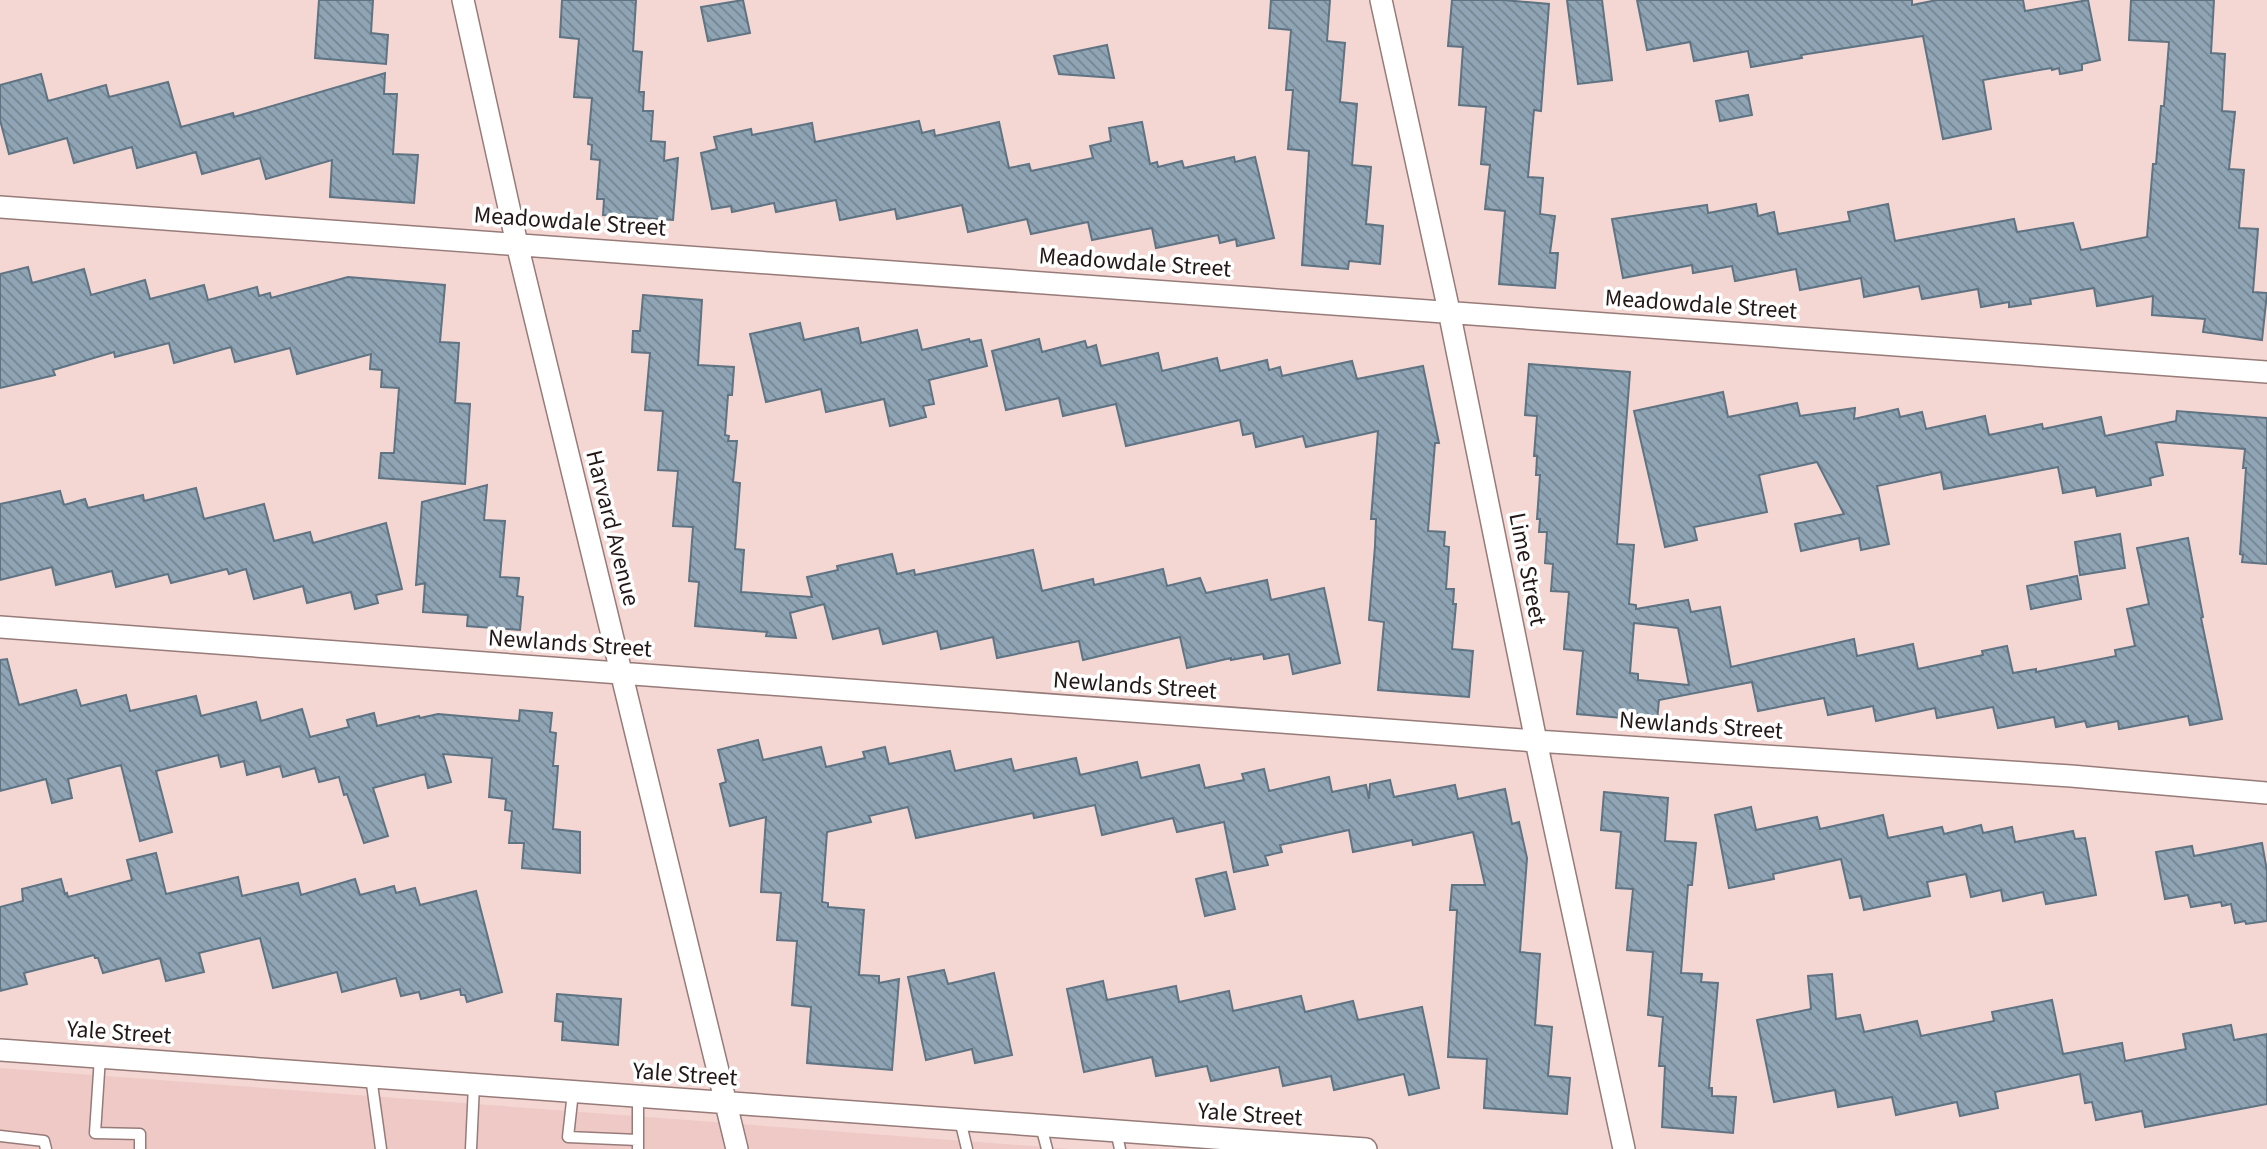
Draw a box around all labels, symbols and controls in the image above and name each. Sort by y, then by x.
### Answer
street label: Meadowdale Street [473,197,667,246]
street label: Meadowdale Street [1038,238,1232,287]
street label: Meadowdale Street [1604,280,1798,329]
street label: Harvard Avenue [576,446,649,610]
street label: Lime Street [1499,510,1556,629]
street label: Newlands Street [487,620,653,667]
street label: Newlands Street [1052,662,1218,709]
street label: Newlands Street [1618,702,1784,749]
street label: Yale Street [64,1011,172,1054]
street label: Yale Street [630,1053,738,1096]
street label: Yale Street [1195,1093,1303,1136]

